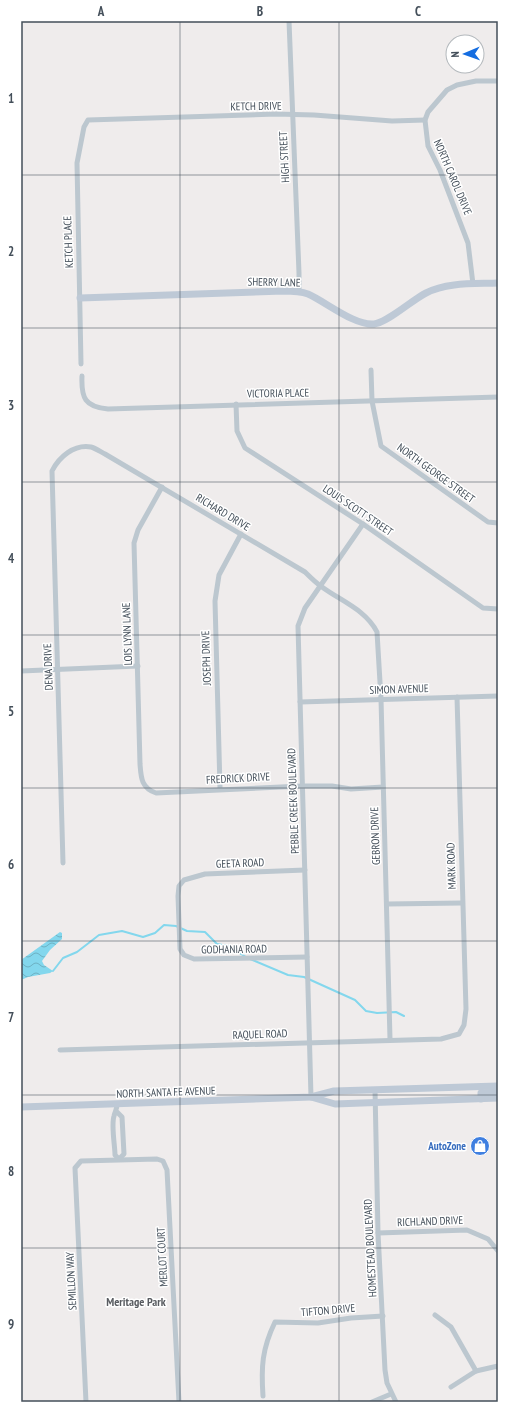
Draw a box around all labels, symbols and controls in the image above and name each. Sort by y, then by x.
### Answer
text: A [97,3,105,20]
text: B [257,3,263,20]
text: C [415,3,421,20]
north arrow [445,34,485,74]
text: N [448,51,462,58]
text: 1 [8,90,14,107]
street label: KETCH DRIVE [230,99,282,113]
street label: HIGH STREET [276,131,292,183]
street label: NORTH CAROL DRIVE [431,137,475,217]
street label: KETCH PLACE [60,215,76,268]
text: 2 [8,243,14,260]
street label: SHERRY LANE [247,275,301,289]
street label: VICTORIA PLACE [246,385,310,401]
text: 3 [8,397,14,414]
street label: NORTH GEORGE STREET [394,440,478,506]
street label: LOUIS SCOTT STREET [320,481,396,539]
street label: RICHARD DRIVE [193,490,253,534]
text: 4 [8,550,15,567]
street label: LOIS LYNN LANE [119,602,135,666]
street label: JOSEPH DRIVE [198,630,214,687]
street label: DENA DRIVE [40,643,56,691]
street label: SIMON AVENUE [369,681,429,697]
text: 5 [8,703,14,720]
street label: PEBBLE CREEK BOULEVARD [284,748,302,854]
street label: FREDRICK DRIVE [206,769,271,787]
street label: GEBRON DRIVE [367,806,383,865]
street label: MARK ROAD [443,842,459,890]
street label: GEETA ROAD [216,855,264,871]
text: 6 [8,856,14,873]
street label: GODHANIA ROAD [201,941,267,957]
text: 7 [8,1009,14,1026]
street label: RAQUEL ROAD [232,1026,288,1042]
street label: NORTH SANTA FE AVENUE [116,1083,216,1101]
shop icon: AutoZone [469,1135,491,1157]
place label: AutoZone [427,1139,466,1153]
text: 8 [8,1163,14,1180]
street label: HOMESTEAD BOULEVARD [360,1198,380,1298]
street label: RICHLAND DRIVE [397,1213,464,1229]
street label: MERLOT COURT [153,1227,171,1287]
street label: SEMILLON WAY [62,1252,80,1310]
district label: Meritage Park [106,1294,166,1309]
street label: TIFTON DRIVE [300,1301,356,1319]
text: 9 [8,1316,14,1333]

